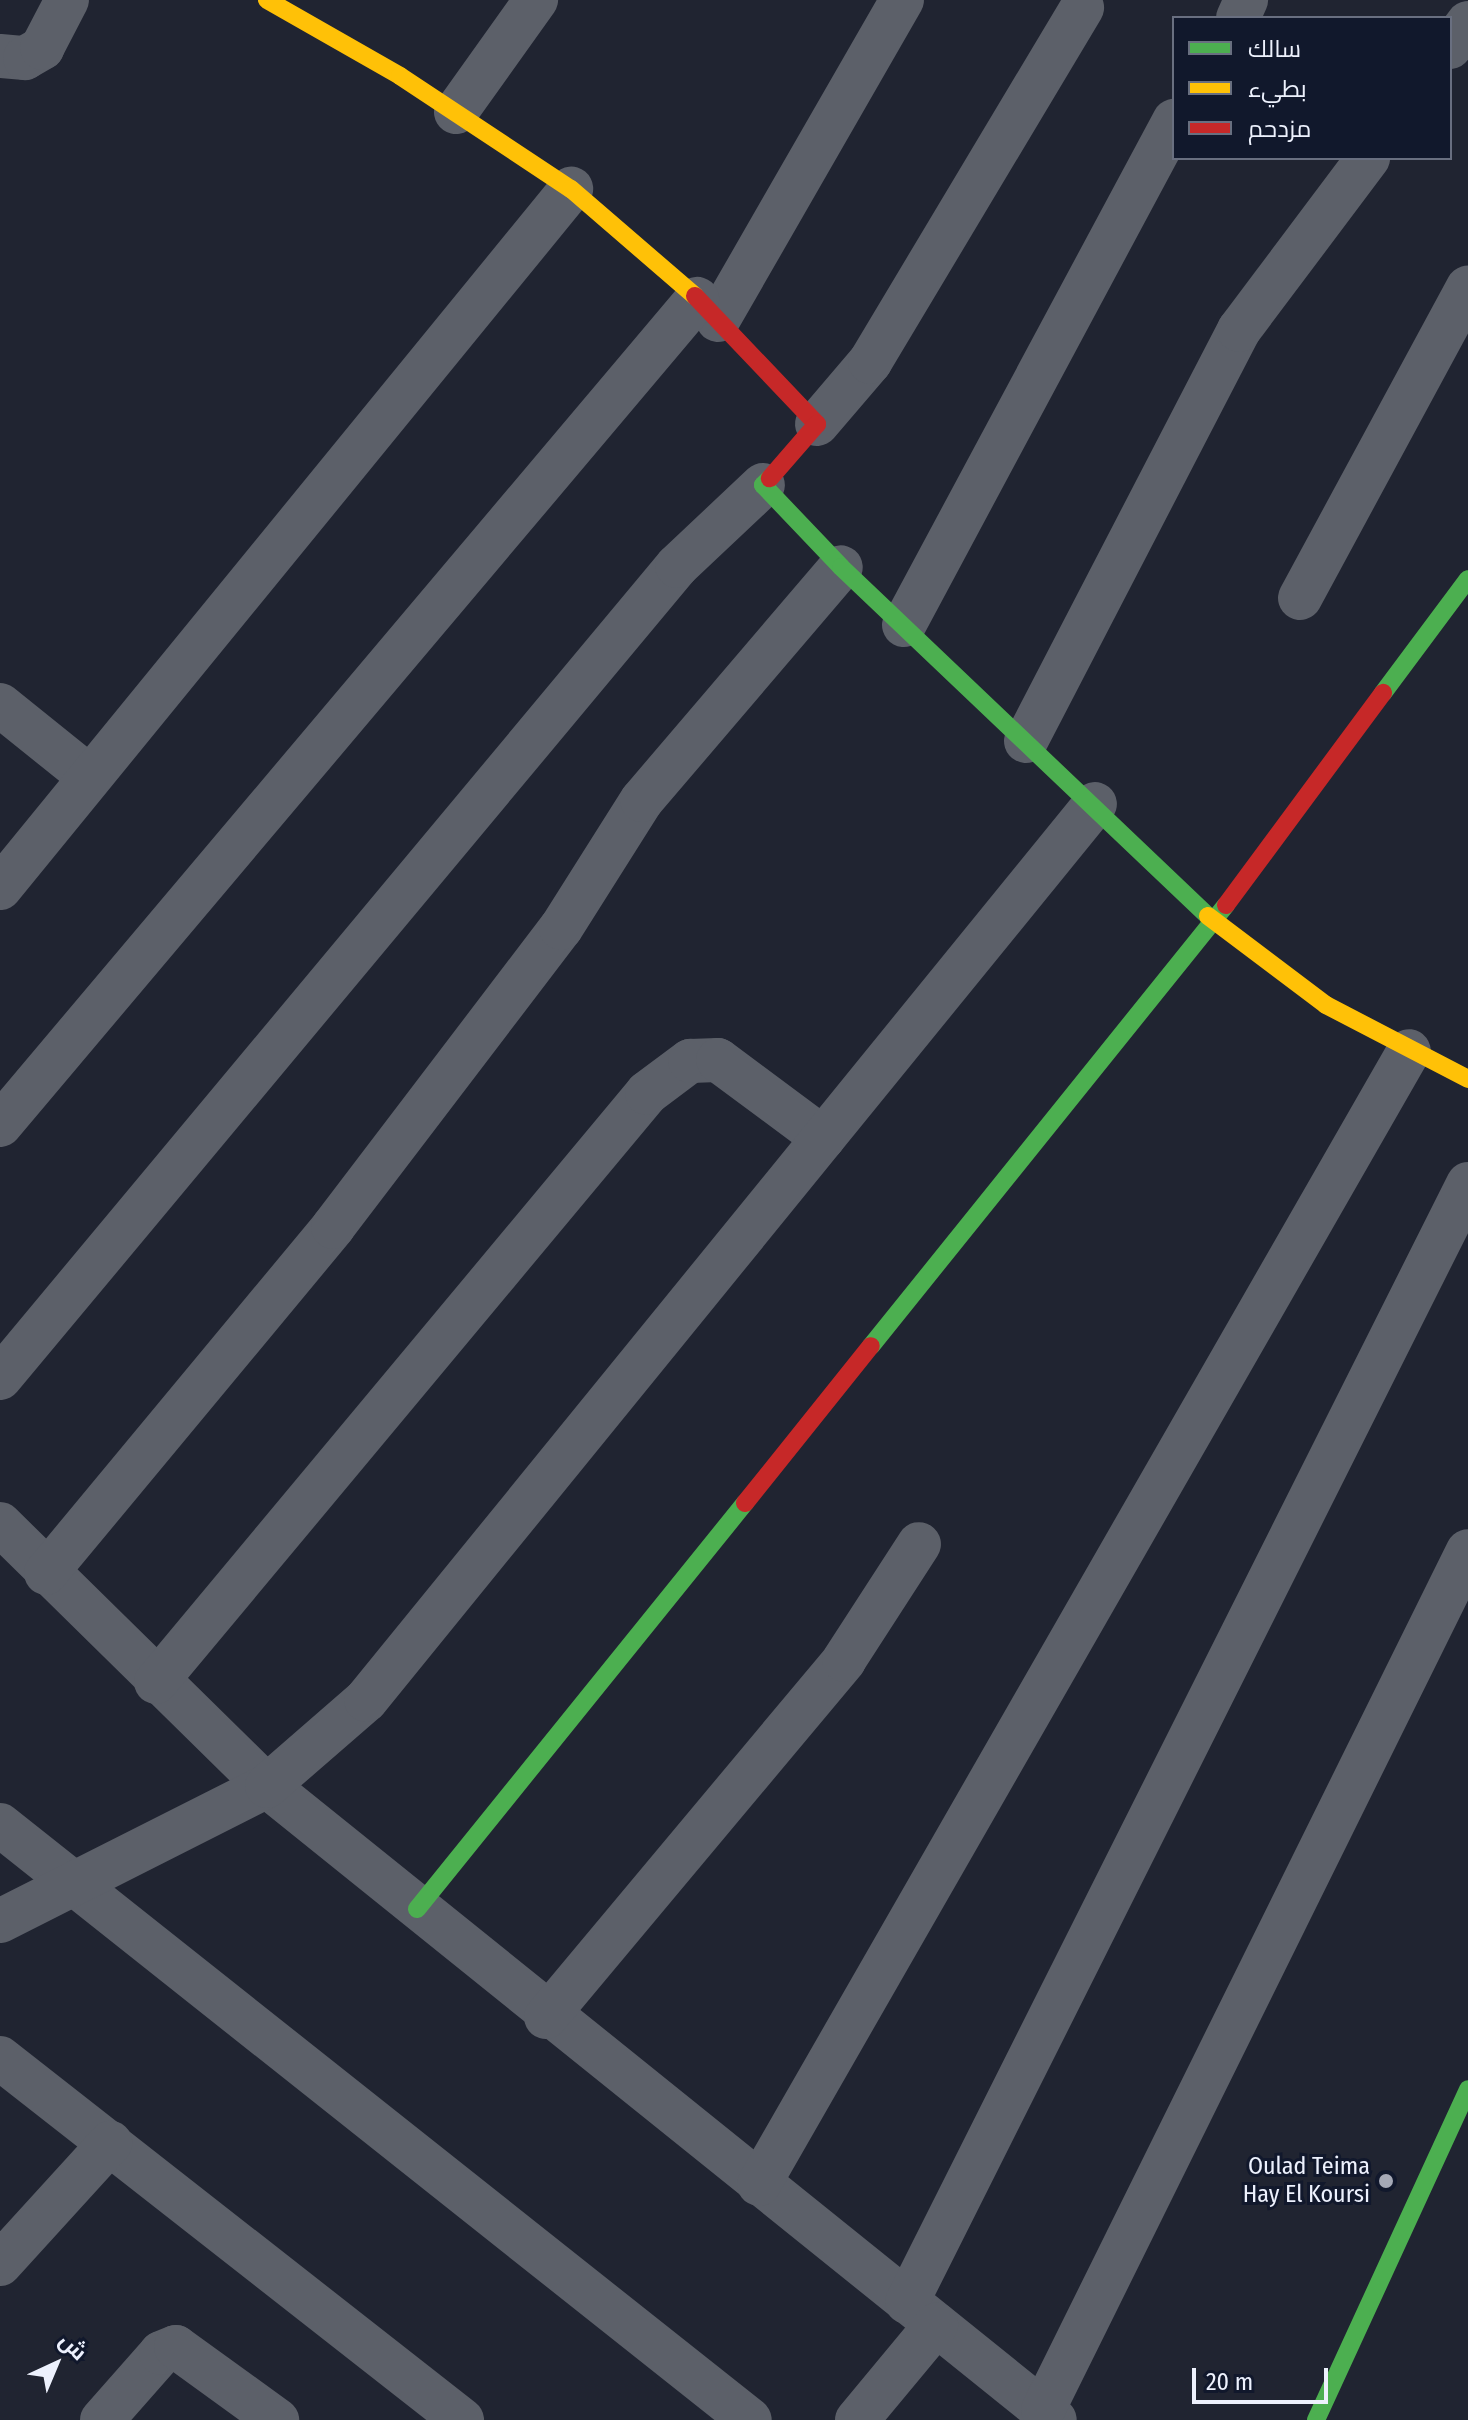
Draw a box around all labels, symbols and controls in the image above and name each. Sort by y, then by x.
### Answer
legend [1172,16,1452,160]
text: سالك [1248,35,1301,63]
text: بطيء [1248,75,1307,103]
text: مزدحم [1248,115,1311,143]
place label: Oulad Teima Hay El Koursi [1243,2153,1370,2209]
marker: Oulad Teima Hay El Koursi [1377,2172,1395,2190]
north arrow [16,2324,96,2404]
text: ش [53,2327,93,2366]
scale bar [1196,2352,1332,2402]
text: 20 m [1206,2368,1253,2396]

